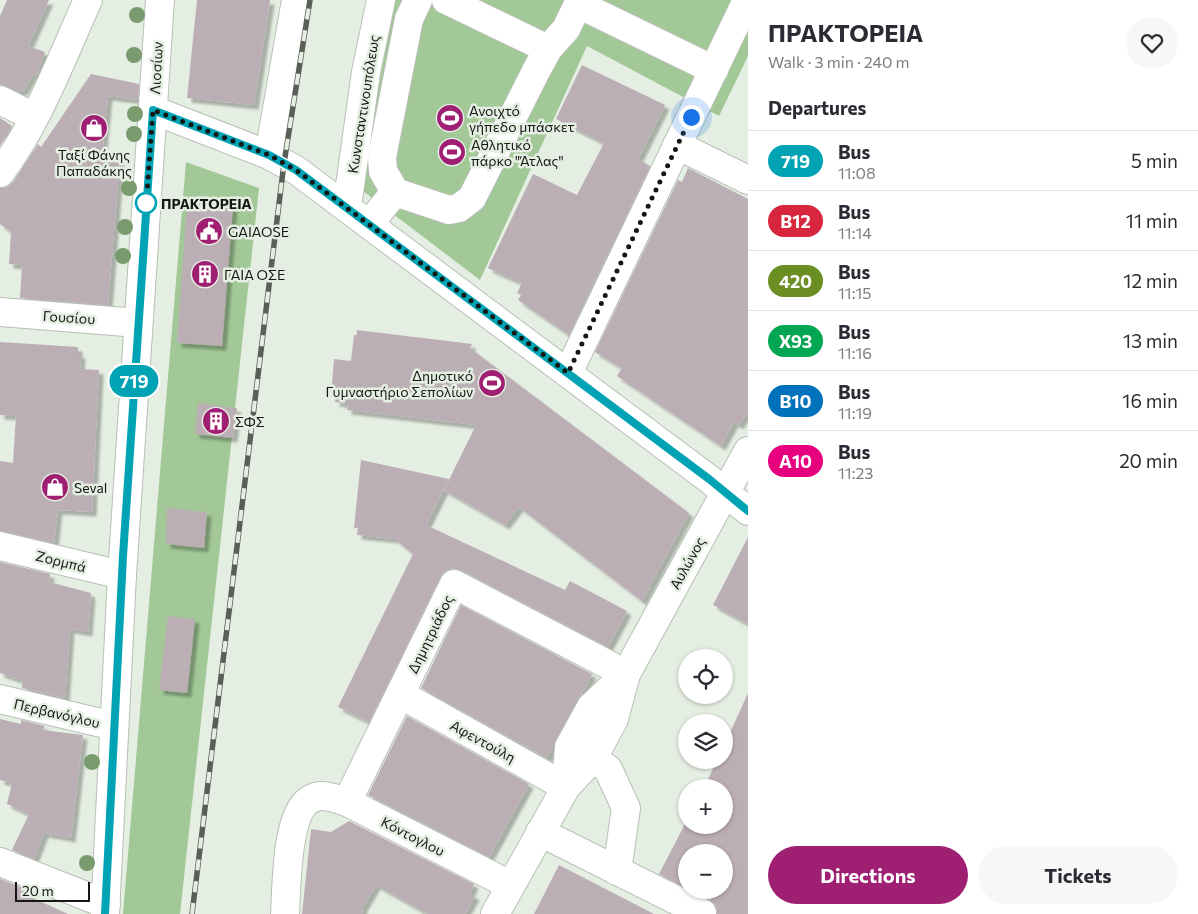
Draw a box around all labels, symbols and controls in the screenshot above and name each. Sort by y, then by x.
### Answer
button: heart [1126,17,1178,69]
text: ΠΡΑΚΤΟΡΕΙΑ [768,18,923,47]
street label: Κωνσταντινουπόλεως [344,34,382,174]
street label: Λιοσίων [146,41,166,95]
text: Walk · 3 min · 240 m [768,52,909,71]
text: Departures [768,96,866,119]
place label: Ανοιχτό γήπεδο μπάσκετ [469,102,575,135]
sports icon: Ανοιχτό γήπεδο μπάσκετ [435,103,465,133]
your location [679,105,704,130]
shop icon: Ταξί Φάνης Παπαδάκης [79,113,109,143]
place label: Αθλητικό πάρκο "Άτλας" [471,136,564,169]
sports icon: Αθλητικό πάρκο "Άτλας" [437,137,467,167]
text: Bus [838,140,870,163]
place label: Ταξί Φάνης Παπαδάκης [56,146,132,179]
text: 5 min [1131,149,1178,172]
text: 719 [781,150,810,172]
text: 11:08 [838,163,876,182]
marker: ΠΡΑΚΤΟΡΕΙΑ [135,192,157,214]
place label: ΠΡΑΚΤΟΡΕΙΑ [161,195,252,212]
text: Bus [838,200,870,223]
text: 11 min [1126,209,1178,232]
text: Β12 [780,210,811,232]
public building icon: GAIAOSE [194,216,224,246]
place label: GAIAOSE [228,223,289,240]
text: 11:14 [838,223,872,242]
building icon: ΓΑΙΑ ΟΣΕ [190,259,220,289]
text: Bus [838,260,870,283]
place label: ΓΑΙΑ ΟΣΕ [224,266,285,283]
text: 12 min [1123,269,1178,292]
text: 420 [779,270,812,292]
text: 11:15 [838,283,872,302]
street label: Γουσίου [42,307,96,327]
text: Bus [838,320,870,343]
text: 13 min [1123,329,1178,352]
text: X93 [779,330,812,352]
text: 11:16 [838,343,872,362]
line badge: 719 [105,365,163,397]
place label: Δημοτικό Γυμναστήριο Σεπολίων [326,367,473,400]
sports icon: Δημοτικό Γυμναστήριο Σεπολίων [477,368,507,398]
text: 719 [119,370,149,392]
text: Bus [838,380,870,403]
text: 16 min [1122,389,1178,412]
text: Β10 [779,390,812,412]
text: 11:19 [838,403,872,422]
building icon: ΣΦΣ [201,406,231,436]
place label: ΣΦΣ [235,413,265,430]
text: Bus [838,440,870,463]
text: 20 min [1119,449,1178,472]
text: Α10 [779,450,812,472]
text: 11:23 [838,463,873,482]
shop icon: Seval [40,472,70,502]
place label: Seval [74,479,107,496]
street label: Αυλώνος [666,534,708,592]
street label: Ζορμπά [34,547,88,575]
street label: Δημητριάδος [404,592,456,676]
map controls [678,649,733,899]
button: locate [678,649,733,704]
street label: Περβανόγλου [12,695,102,731]
button: layers [678,714,733,769]
street label: Αφεντούλη [447,716,519,766]
button: + [678,779,733,834]
street label: Κόντογλου [378,813,448,859]
button: − [678,844,733,899]
button: Directions [768,846,968,904]
button: Tickets [978,846,1178,904]
scale bar [15,879,90,902]
text: 20 m [22,882,54,899]

